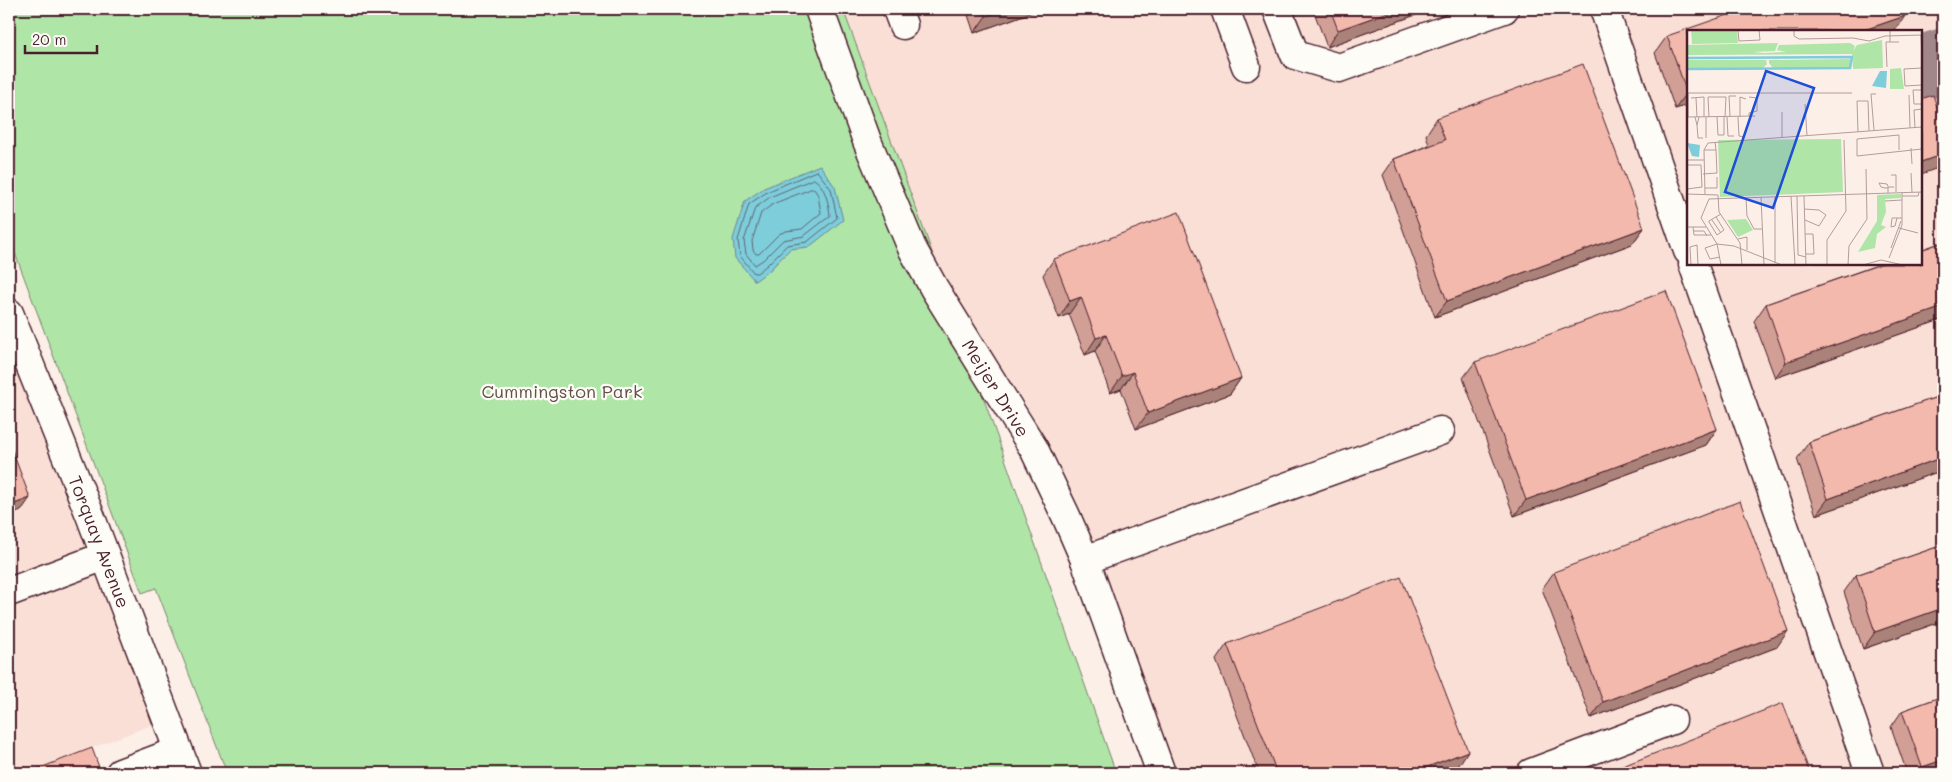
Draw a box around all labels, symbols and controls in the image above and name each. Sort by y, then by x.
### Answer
scale bar [25,22,98,54]
text: 20 m [32,29,66,49]
inset map [1687,30,1922,265]
street label: Meijer Drive [957,335,1036,441]
park label: Cummingston Park [481,379,643,403]
street label: Torquay Avenue [63,472,136,611]

